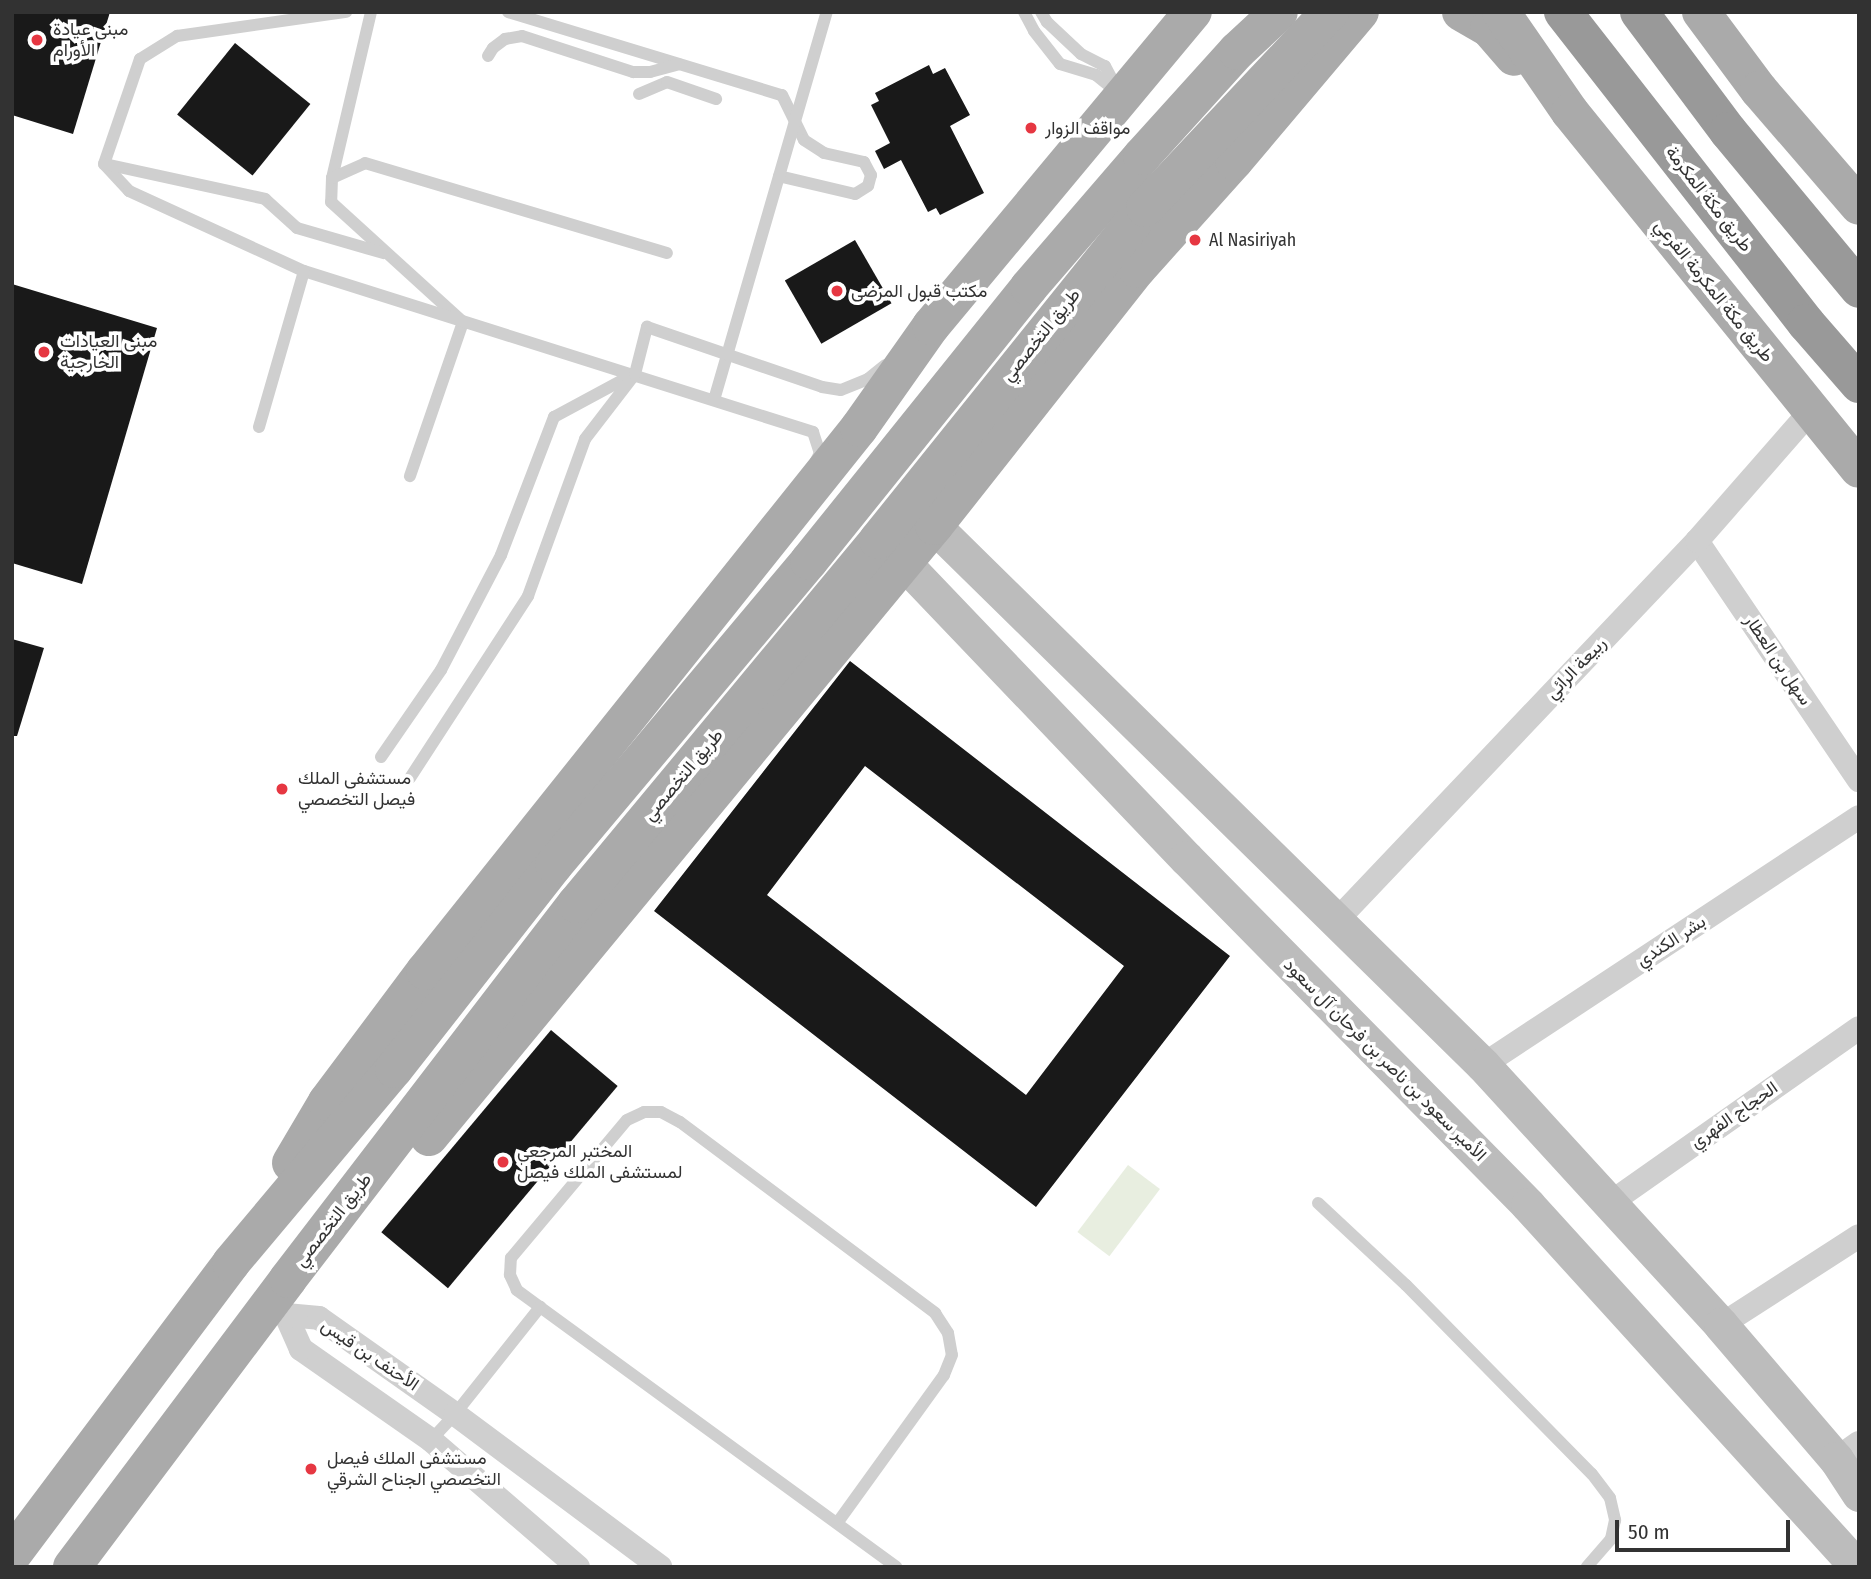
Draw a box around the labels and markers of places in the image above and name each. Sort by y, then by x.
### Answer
place label: مبنى عيادة الأورام [53,19,128,61]
marker: مبنى عيادة الأورام [27,30,47,50]
place label: مواقف الزوار [1045,117,1130,139]
marker: مواقف الزوار [1023,120,1039,136]
place label: Al Nasiriyah [1209,229,1296,251]
marker: Al Nasiriyah [1187,232,1203,248]
place label: مكتب قبول المرضى [851,280,987,302]
marker: مكتب قبول المرضى [829,283,845,299]
place label: مبنى العيادات الخارجية [60,331,157,374]
marker: مبنى العيادات الخارجية [34,342,54,362]
place label: مستشفى الملك فيصل التخصصي [298,768,415,810]
marker: مستشفى الملك فيصل التخصصي [272,779,292,799]
place label: المختبر المرجعي لمستشفى الملك فيصل [517,1141,683,1184]
marker: المختبر المرجعي لمستشفى الملك فيصل [495,1154,511,1170]
place label: مستشفى الملك فيصل التخصصي الجناح الشرقي [327,1448,501,1490]
marker: مستشفى الملك فيصل التخصصي الجناح الشرقي [301,1459,321,1479]

